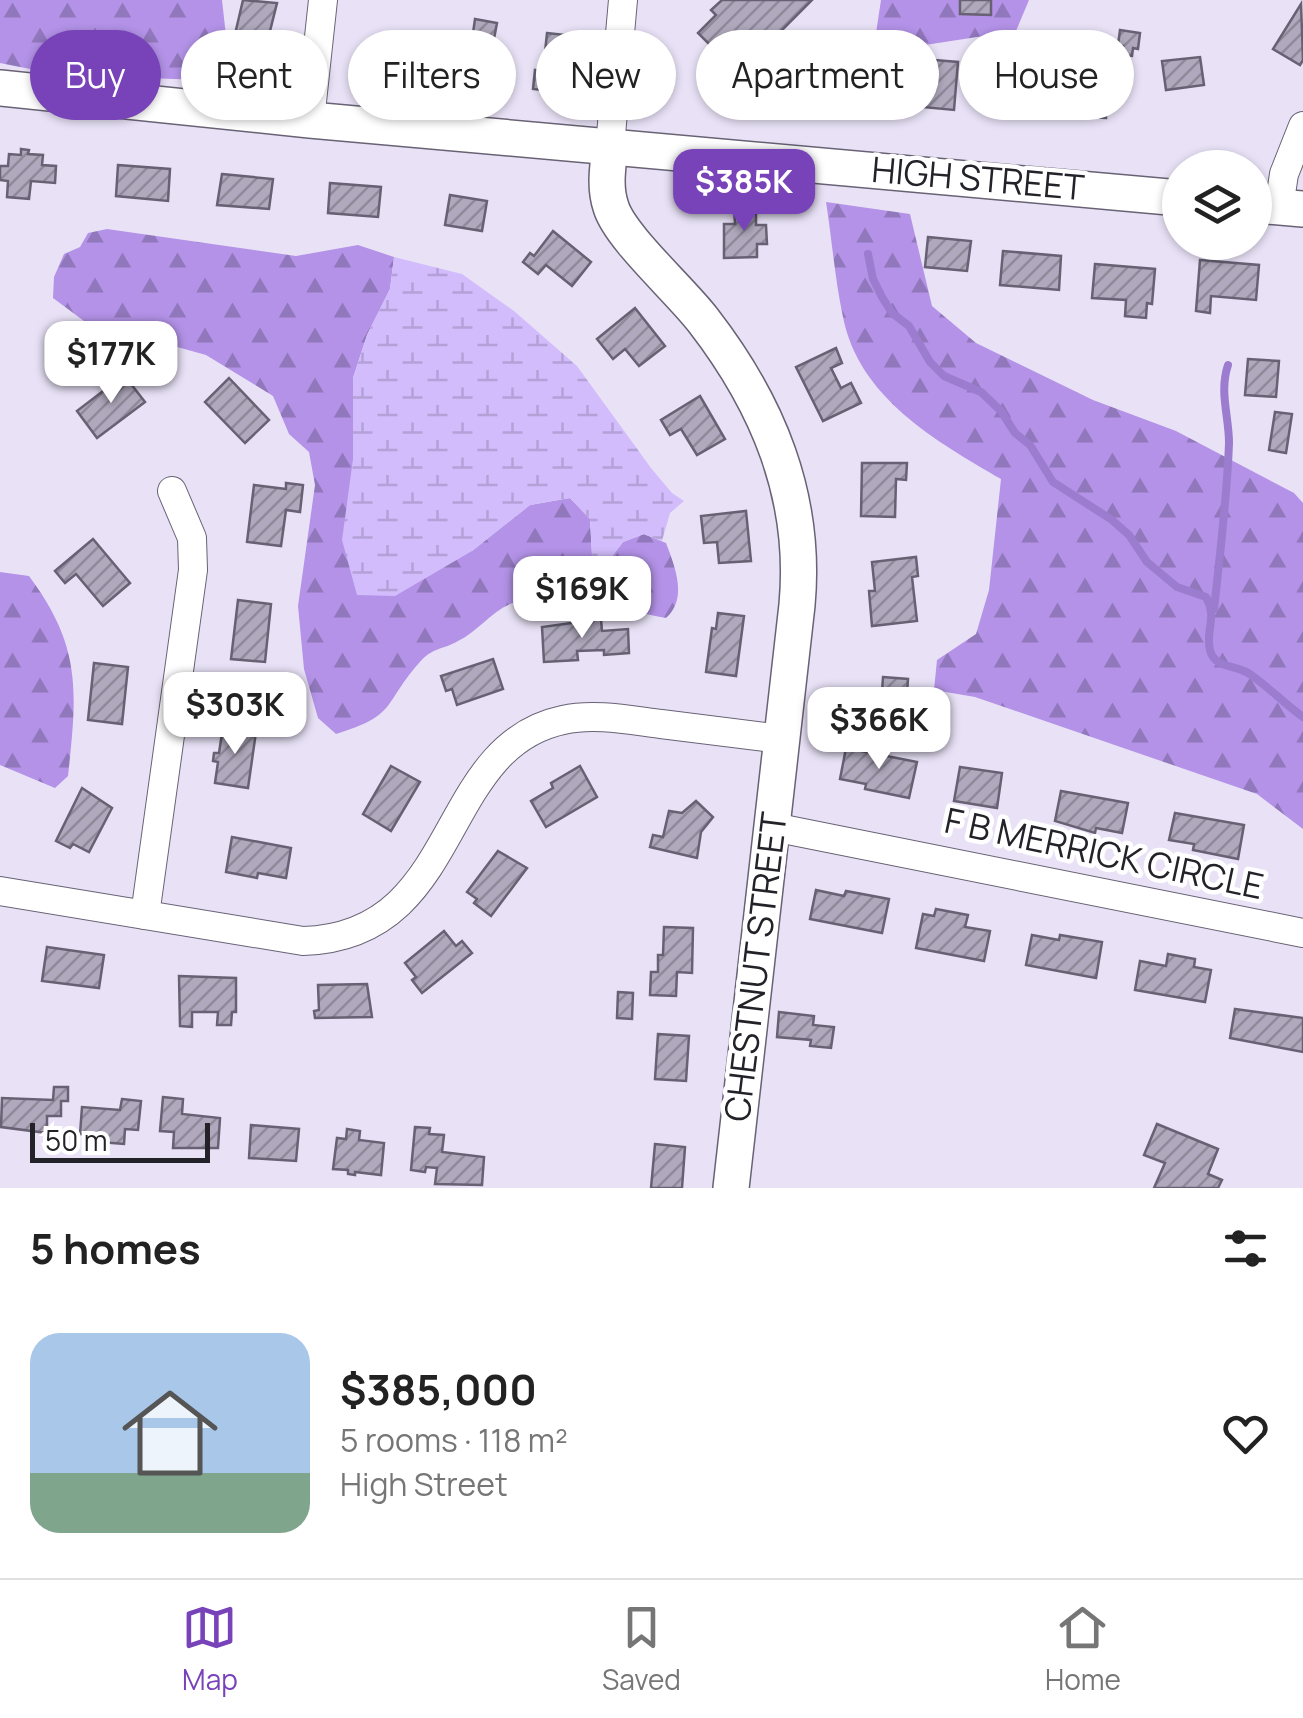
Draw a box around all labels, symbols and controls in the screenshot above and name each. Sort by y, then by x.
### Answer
chip: Buy [30,30,161,120]
chip: Rent [181,30,328,120]
chip: Filters [348,30,516,120]
chip: New [536,30,676,120]
chip: Apartment [696,30,939,120]
chip: House [959,30,1134,120]
street label: HIGH STREET [870,145,1086,211]
pin: $385K [674,149,814,234]
map controls [1162,150,1272,260]
button: layers [1162,150,1272,260]
text: $385K [695,159,793,203]
pin: $177K [41,321,181,406]
text: $177K [66,331,156,375]
pin: $169K [512,556,652,641]
text: $169K [535,566,629,610]
pin: $303K [165,672,305,757]
text: $303K [185,682,285,726]
pin: $366K [809,687,949,772]
text: $366K [829,697,929,741]
street label: F B MERRICK CIRCLE [940,796,1268,910]
street label: CHESTNUT STREET [712,809,798,1124]
scale bar [30,1118,210,1162]
text: 50 m [45,1121,108,1159]
text: 5 homes [30,1219,201,1277]
icon: filters [1218,1221,1273,1276]
text: $385,000 [340,1360,537,1418]
icon: home [110,1373,230,1493]
icon: heart [1218,1406,1273,1461]
text: 5 rooms · 118 m² [340,1418,568,1462]
text: High Street [340,1462,508,1506]
tab: Map [182,1600,238,1698]
tab: Saved [602,1600,681,1698]
tab: Home [1045,1600,1121,1698]

